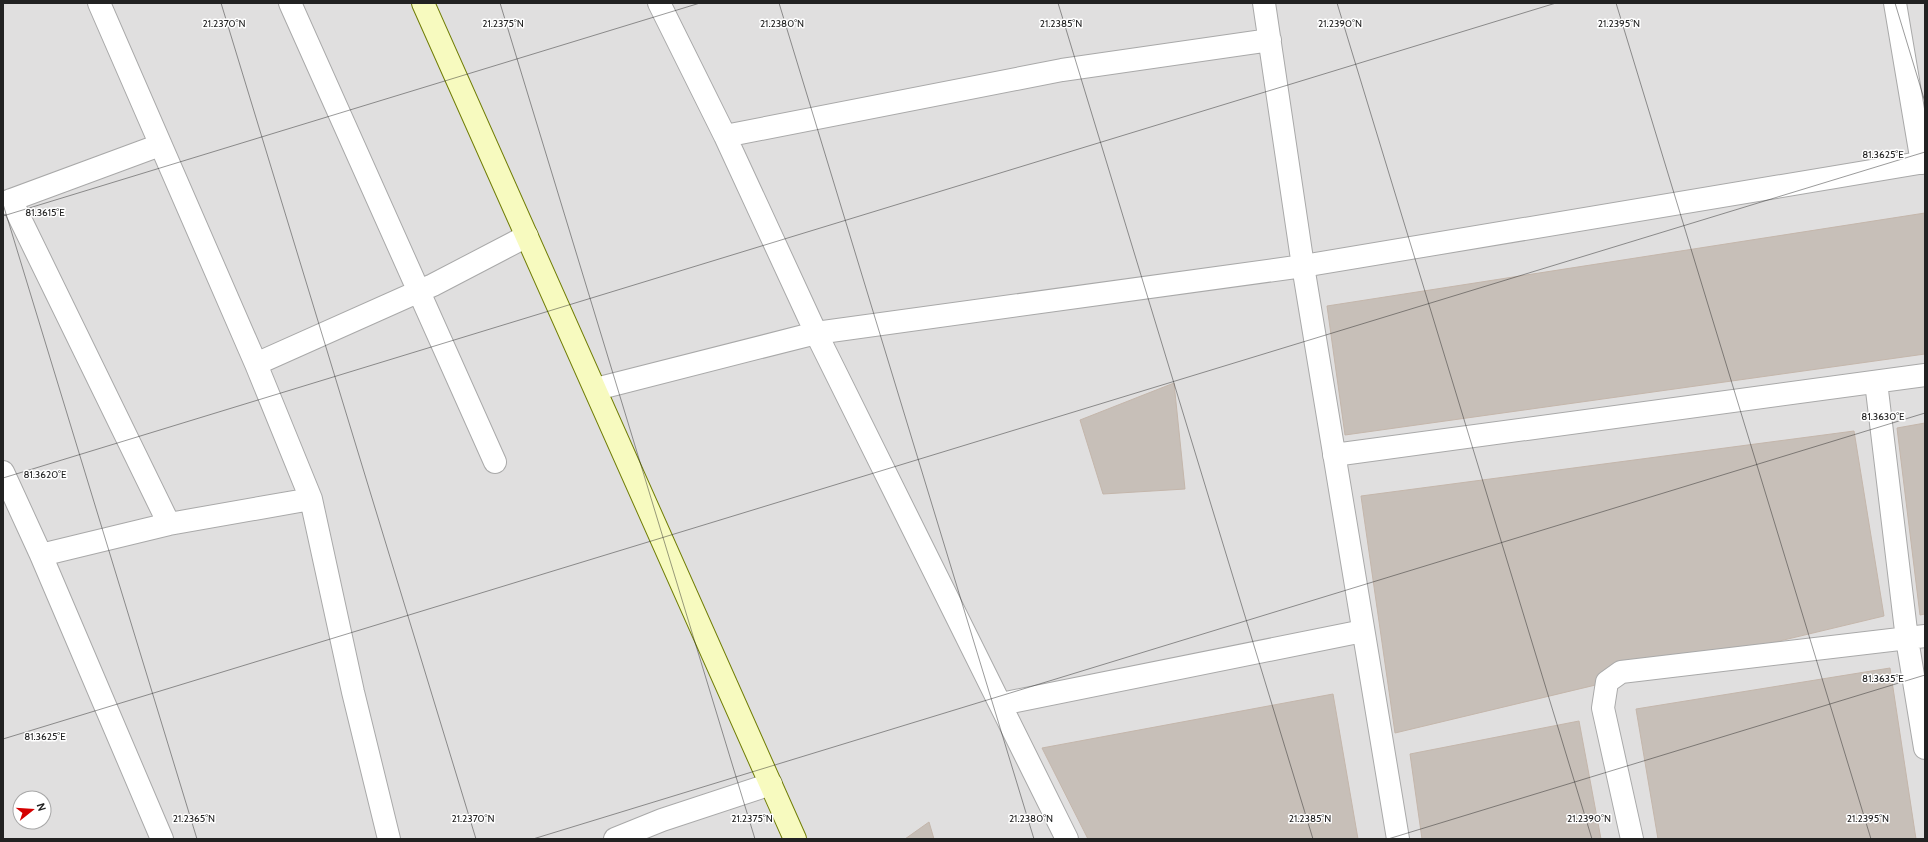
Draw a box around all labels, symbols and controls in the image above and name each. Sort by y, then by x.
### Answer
text: 21.2370°N [202,17,246,30]
text: 21.2375°N [482,17,524,30]
text: 21.2380°N [760,17,804,30]
text: 21.2385°N [1040,17,1082,30]
text: 21.2390°N [1318,17,1362,30]
text: 21.2395°N [1598,17,1640,30]
text: 81.3625°E [1862,148,1904,161]
text: 81.3615°E [25,206,65,219]
text: 81.3630°E [1861,410,1905,423]
text: 81.3620°E [23,468,67,481]
text: 81.3635°E [1862,672,1904,685]
text: 81.3625°E [24,730,66,743]
north arrow [12,790,52,830]
text: N [34,801,49,813]
text: 21.2365°N [173,812,215,825]
text: 21.2370°N [451,812,495,825]
text: 21.2375°N [731,812,773,825]
text: 21.2380°N [1009,812,1053,825]
text: 21.2385°N [1289,812,1331,825]
text: 21.2390°N [1567,812,1611,825]
text: 21.2395°N [1847,812,1889,825]

